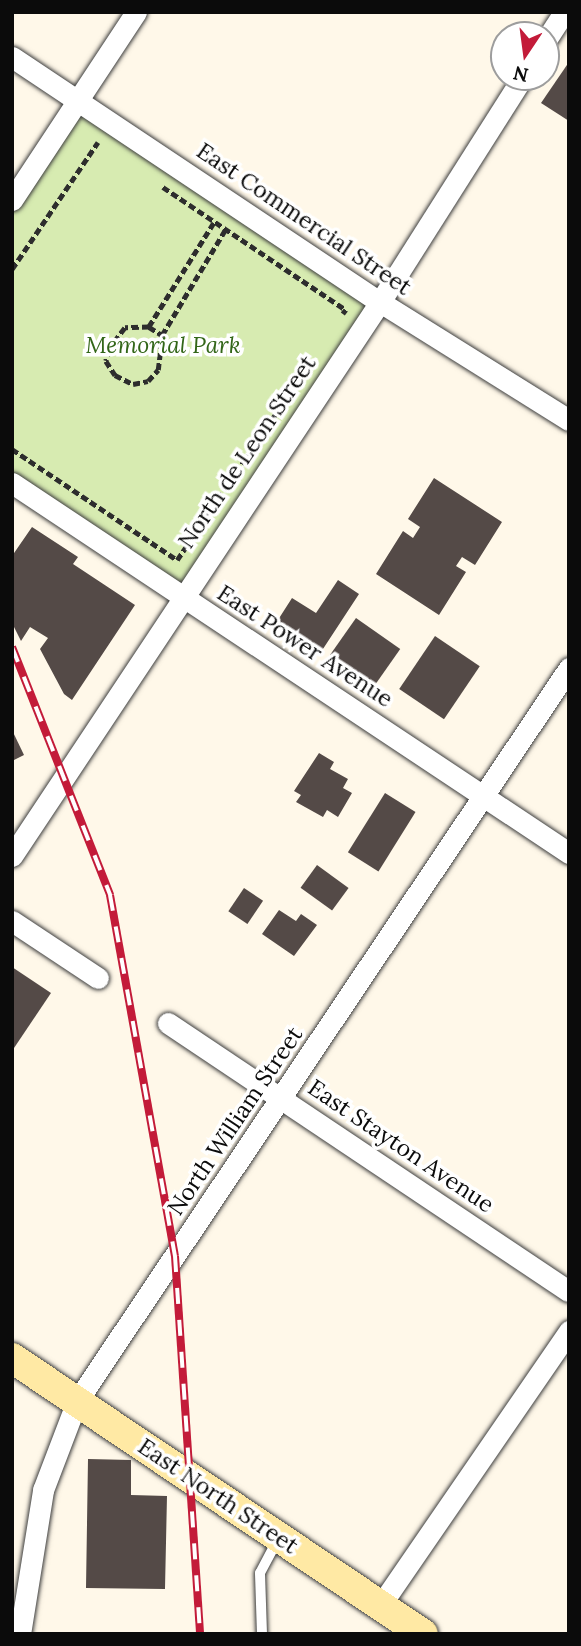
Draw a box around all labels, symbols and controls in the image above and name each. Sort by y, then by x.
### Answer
north arrow [490,21,560,91]
text: N [511,61,531,88]
street label: East Commercial Street [192,137,416,301]
park label: Memorial Park [85,331,241,359]
street label: North de Leon Street [172,351,322,553]
street label: East Power Avenue [212,579,398,713]
street label: North William Street [162,1022,308,1220]
street label: East Stayton Avenue [303,1074,499,1218]
street label: East North Street [133,1432,303,1560]

